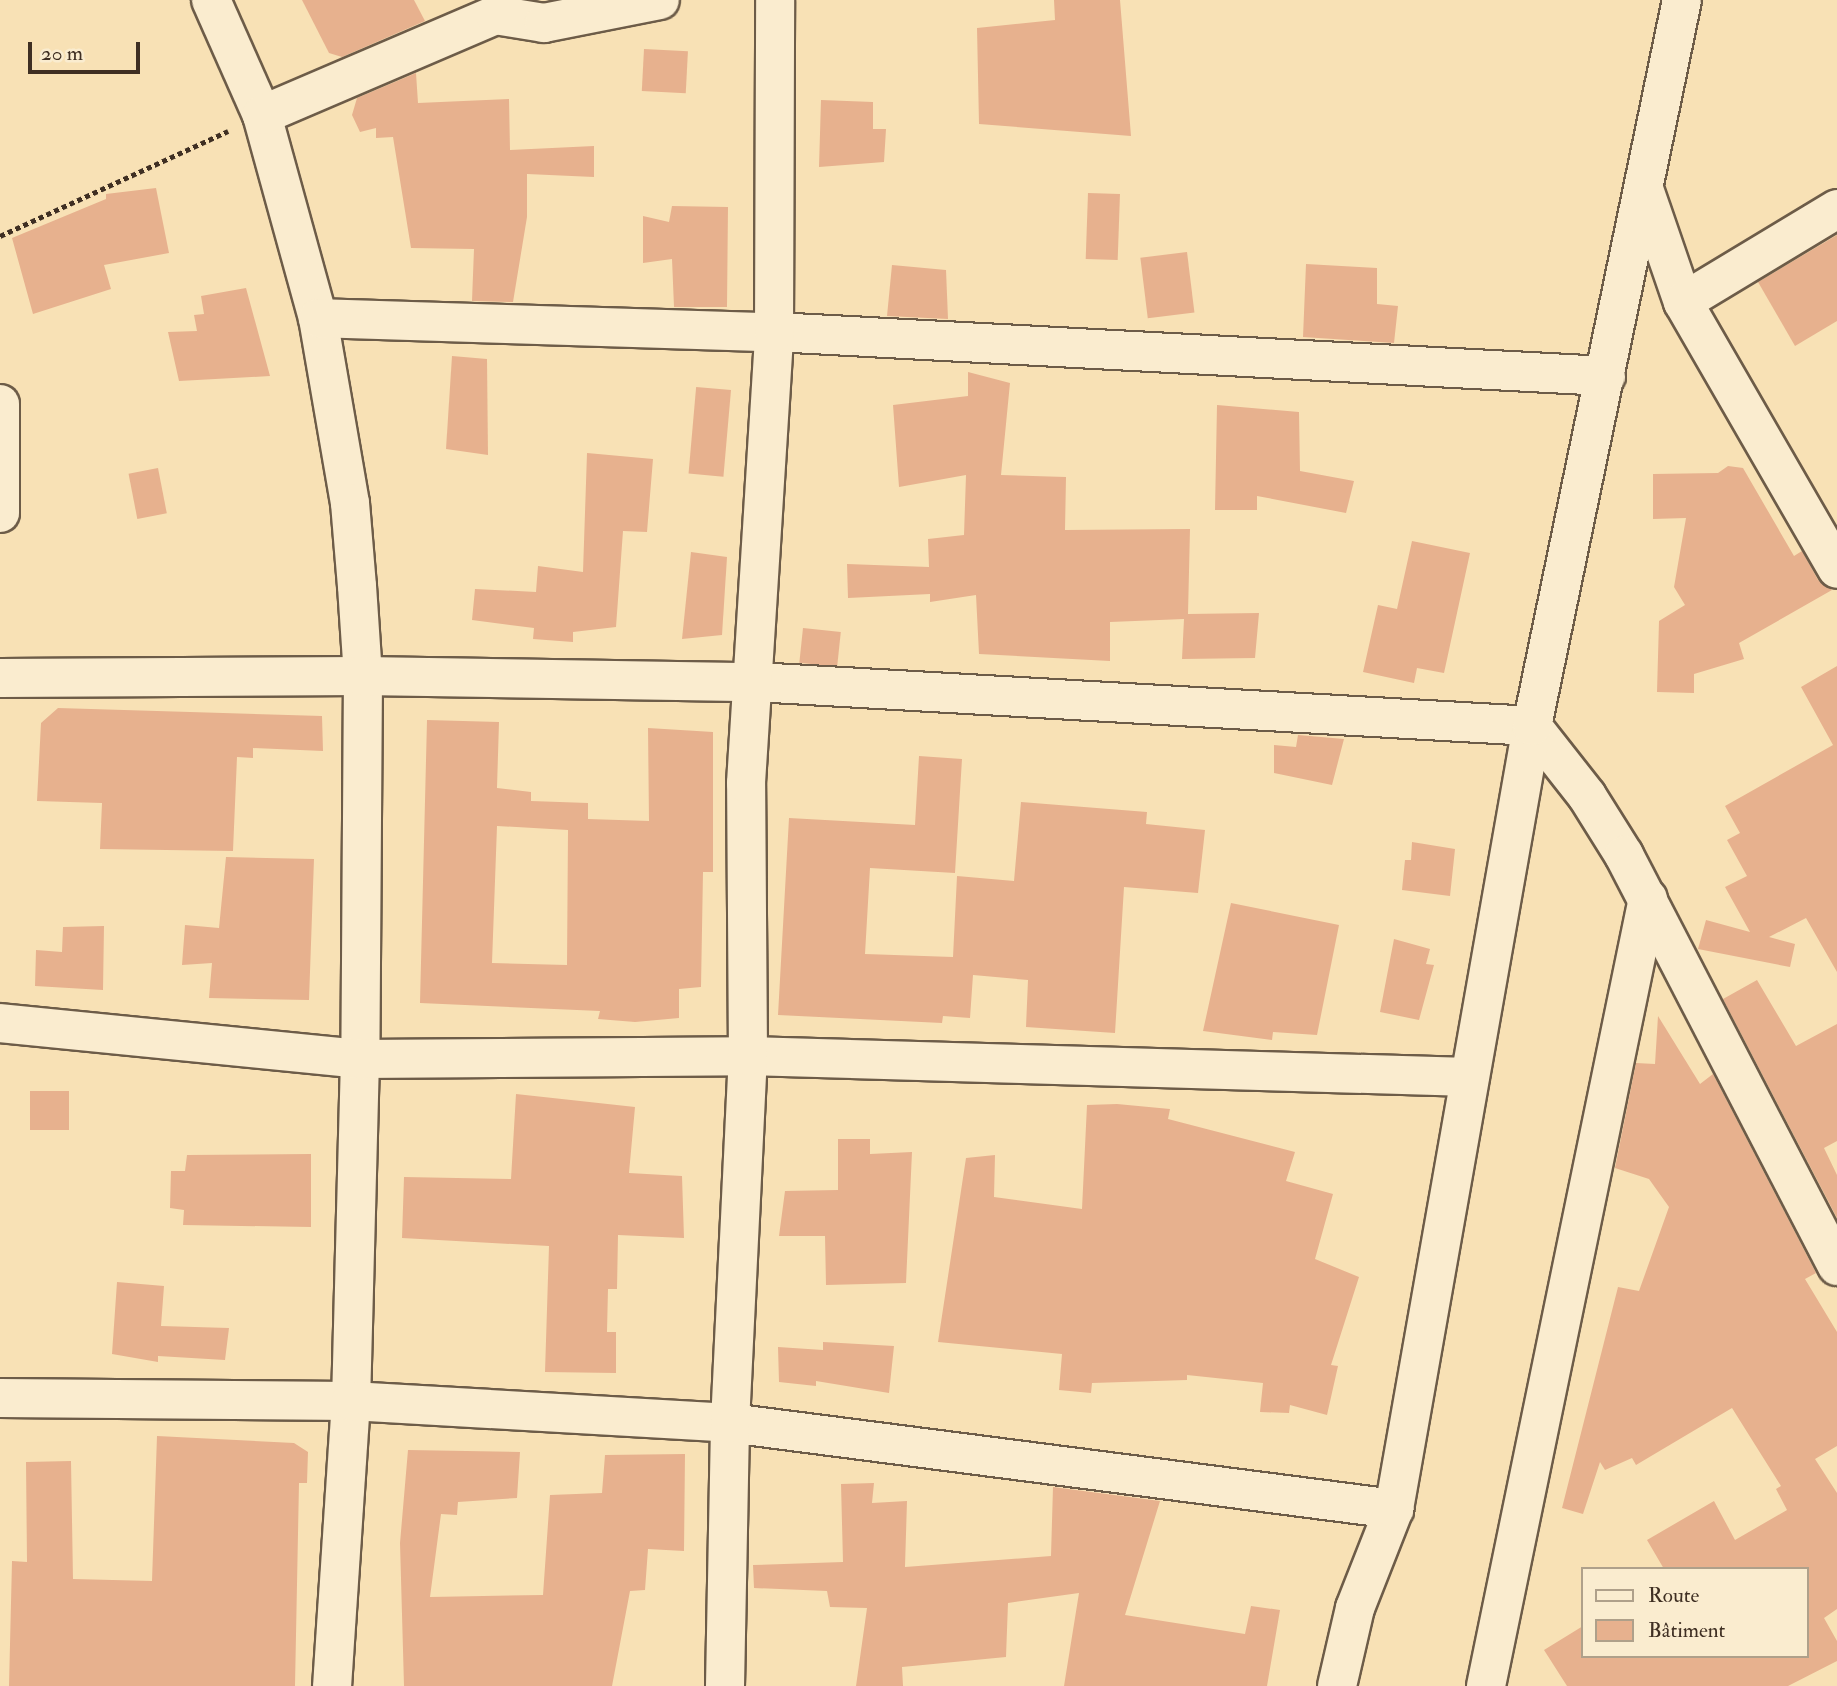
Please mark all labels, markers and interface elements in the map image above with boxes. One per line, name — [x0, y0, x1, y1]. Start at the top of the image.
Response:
scale bar — [32, 28, 144, 72]
text: 20 m — [41, 40, 83, 67]
legend — [1582, 1567, 1809, 1658]
text: Route — [1648, 1582, 1699, 1609]
text: Bâtiment — [1648, 1617, 1725, 1644]

